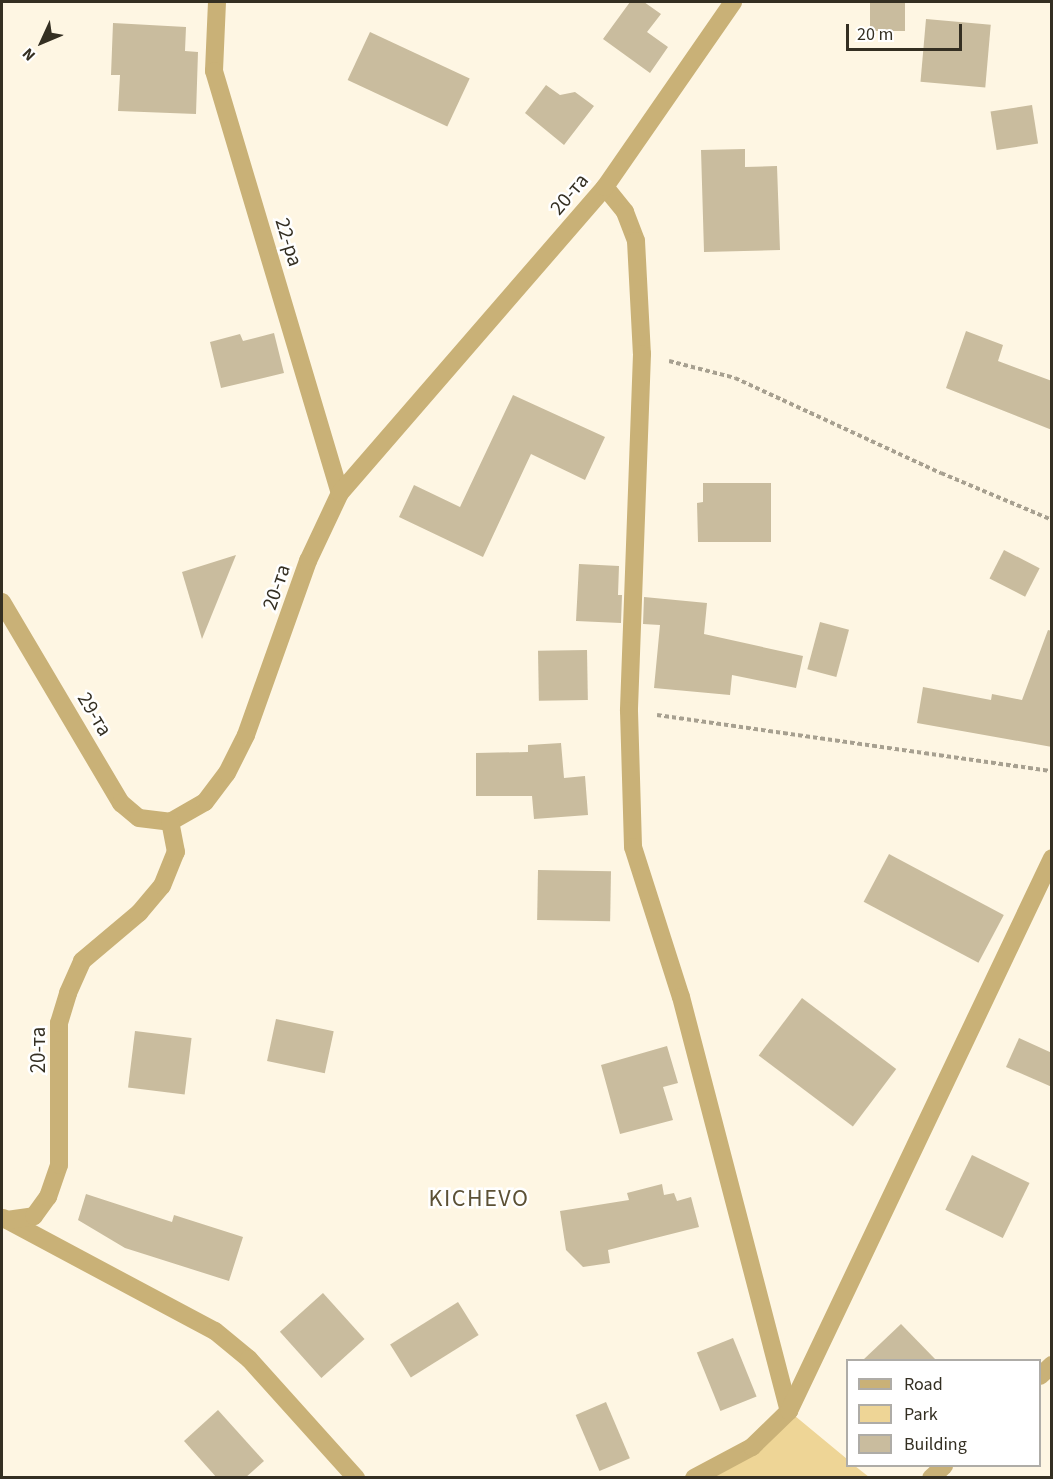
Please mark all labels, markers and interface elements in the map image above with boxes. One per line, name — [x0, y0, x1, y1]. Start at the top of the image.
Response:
north arrow — [12, 12, 72, 72]
scale bar — [849, 12, 964, 50]
text: 20 m — [857, 22, 893, 47]
text: N — [17, 43, 41, 66]
street label: 20-та — [544, 168, 594, 220]
street label: 22-ра — [270, 215, 308, 269]
street label: 20-та — [256, 561, 296, 613]
street label: 29-та — [72, 688, 118, 740]
street label: 20-та — [25, 1027, 51, 1073]
district label: KICHEVO — [429, 1185, 529, 1213]
legend — [846, 1359, 1041, 1467]
text: Road — [904, 1372, 943, 1397]
text: Park — [904, 1402, 938, 1427]
text: Building — [904, 1432, 967, 1457]

